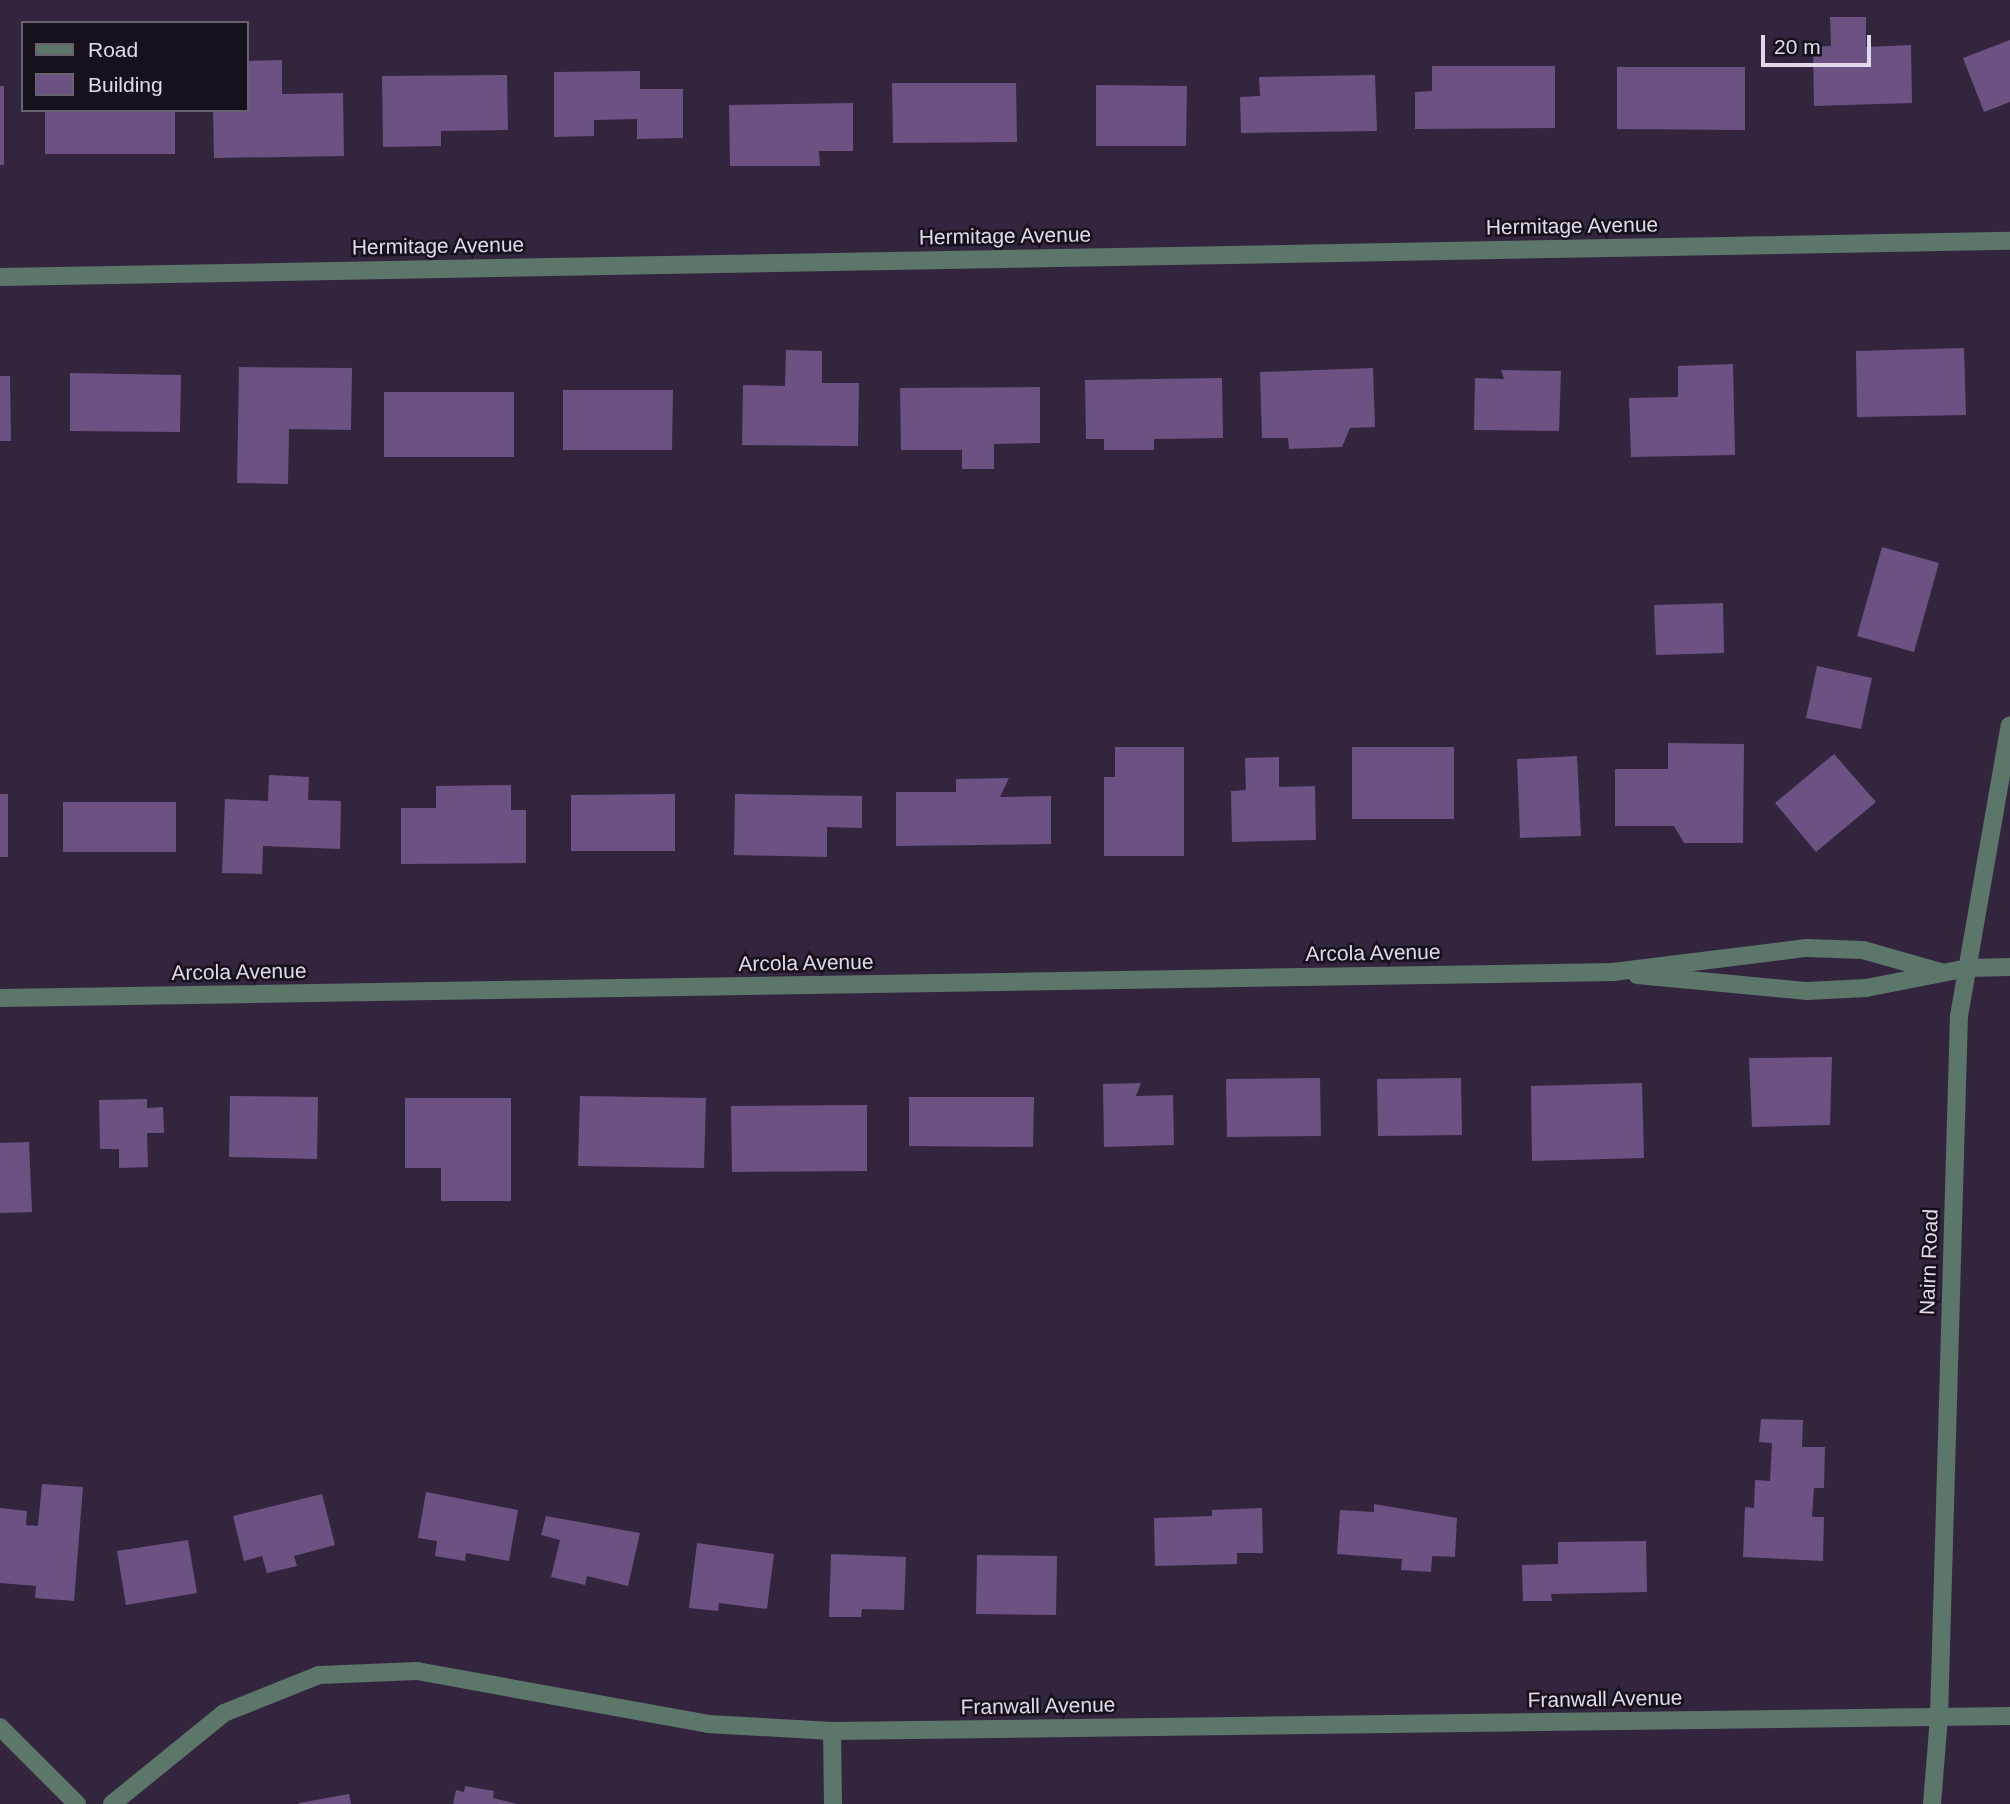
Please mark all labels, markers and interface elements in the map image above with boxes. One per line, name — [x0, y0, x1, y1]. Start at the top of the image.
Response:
legend — [21, 21, 248, 112]
scale bar — [1765, 21, 1875, 65]
text: 20 m — [1774, 35, 1821, 58]
text: Road — [88, 38, 138, 61]
text: Building — [88, 73, 163, 96]
street label: Hermitage Avenue — [1485, 212, 1659, 240]
street label: Hermitage Avenue — [918, 222, 1092, 250]
street label: Hermitage Avenue — [351, 232, 525, 260]
street label: Arcola Avenue — [1305, 939, 1441, 967]
street label: Arcola Avenue — [738, 949, 874, 977]
street label: Arcola Avenue — [171, 958, 307, 986]
street label: Nairn Road — [1915, 1208, 1943, 1316]
street label: Franwall Avenue — [1527, 1685, 1683, 1713]
street label: Franwall Avenue — [960, 1692, 1116, 1720]

